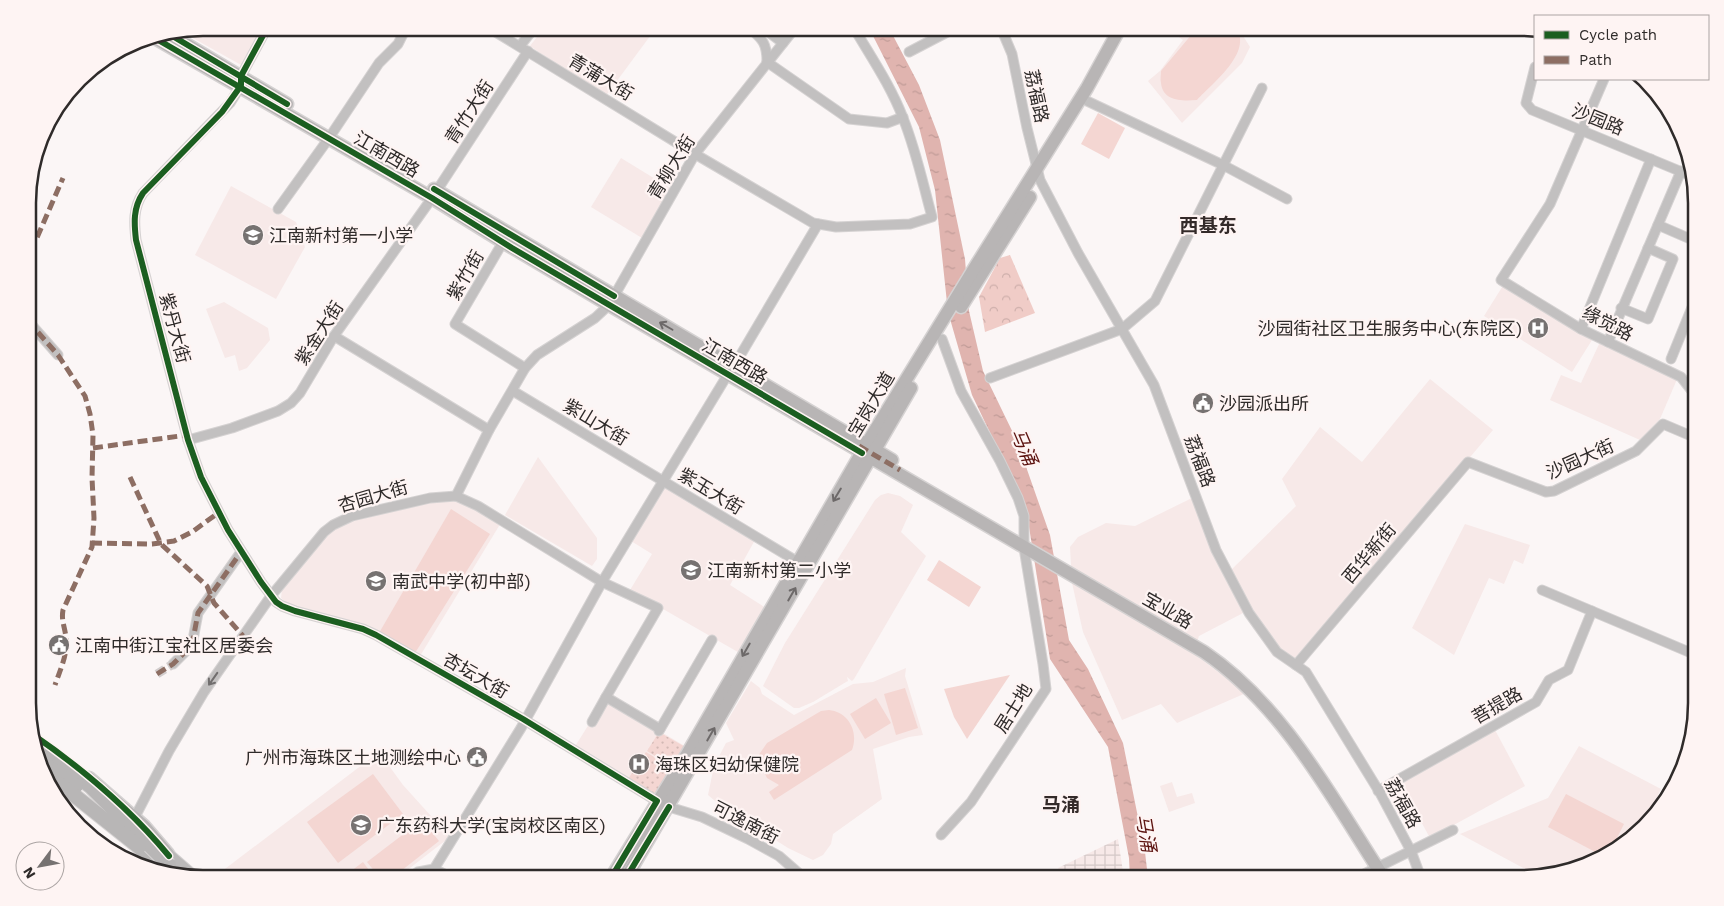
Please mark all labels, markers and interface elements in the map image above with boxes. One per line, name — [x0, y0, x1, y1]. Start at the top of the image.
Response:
legend — [1534, 15, 1709, 80]
text: Cycle path — [1579, 26, 1657, 44]
street label: 青蒲大街 — [565, 49, 637, 105]
text: Path — [1579, 51, 1612, 69]
street label: 荔福路 — [1021, 67, 1053, 125]
street label: 青竹大街 — [441, 76, 497, 148]
street label: 沙园路 — [1569, 99, 1627, 139]
street label: 江南西路 — [351, 127, 423, 181]
street label: 青柳大街 — [643, 131, 699, 203]
district label: 西基东 — [1179, 214, 1237, 237]
school or university icon: 江南新村第一小学 — [241, 223, 265, 247]
place label: 江南新村第一小学 — [269, 225, 413, 246]
street label: 紫竹街 — [442, 246, 488, 304]
street label: 紫丹大街 — [156, 291, 194, 365]
street label: 紫金大街 — [291, 297, 347, 369]
street label: 缘觉路 — [1579, 301, 1637, 345]
hospital icon: 沙园街社区卫生服务中心(东院区) — [1526, 316, 1550, 340]
place label: 沙园街社区卫生服务中心(东院区) — [1257, 318, 1522, 339]
one-way arrow — [660, 321, 674, 331]
street label: 江南西路 — [699, 334, 771, 388]
street label: 宝岗大道 — [843, 368, 899, 440]
public building icon: 沙园派出所 — [1191, 391, 1215, 415]
place label: 沙园派出所 — [1219, 393, 1309, 414]
street label: 紫山大街 — [560, 394, 632, 450]
water label: 马涌 — [1006, 425, 1043, 471]
street label: 荔福路 — [1181, 432, 1219, 490]
street label: 沙园大街 — [1543, 435, 1617, 483]
street label: 紫玉大街 — [675, 463, 747, 519]
street label: 杏园大街 — [336, 476, 410, 516]
one-way arrow — [832, 487, 842, 502]
street label: 西华新街 — [1338, 519, 1400, 587]
school or university icon: 江南新村第二小学 — [679, 558, 703, 582]
place label: 江南新村第二小学 — [707, 560, 851, 581]
school or university icon: 南武中学(初中部) — [364, 569, 388, 593]
place label: 南武中学(初中部) — [392, 571, 531, 592]
one-way arrow — [787, 587, 797, 601]
street label: 宝业路 — [1139, 587, 1197, 633]
public building icon: 江南中街江宝社区居委会 — [47, 633, 71, 657]
place label: 江南中街江宝社区居委会 — [75, 635, 273, 656]
one-way arrow — [741, 643, 751, 657]
street label: 杏坛大街 — [440, 648, 512, 702]
one-way arrow — [208, 672, 218, 686]
street label: 居士地 — [990, 680, 1036, 736]
street label: 菩提路 — [1468, 682, 1526, 728]
one-way arrow — [706, 728, 716, 742]
public building icon: 广州市海珠区土地测绘中心 — [465, 745, 489, 769]
place label: 广州市海珠区土地测绘中心 — [245, 747, 461, 768]
hospital icon: 海珠区妇幼保健院 — [627, 752, 651, 776]
place label: 海珠区妇幼保健院 — [655, 754, 799, 775]
street label: 荔福路 — [1381, 774, 1425, 832]
district label: 马涌 — [1042, 793, 1080, 816]
street label: 可逸南街 — [709, 796, 783, 848]
water label: 马涌 — [1131, 812, 1161, 856]
school or university icon: 广东药科大学(宝岗校区南区) — [349, 813, 373, 837]
place label: 广东药科大学(宝岗校区南区) — [377, 815, 606, 836]
north arrow — [15, 841, 65, 891]
text: N — [19, 864, 39, 882]

